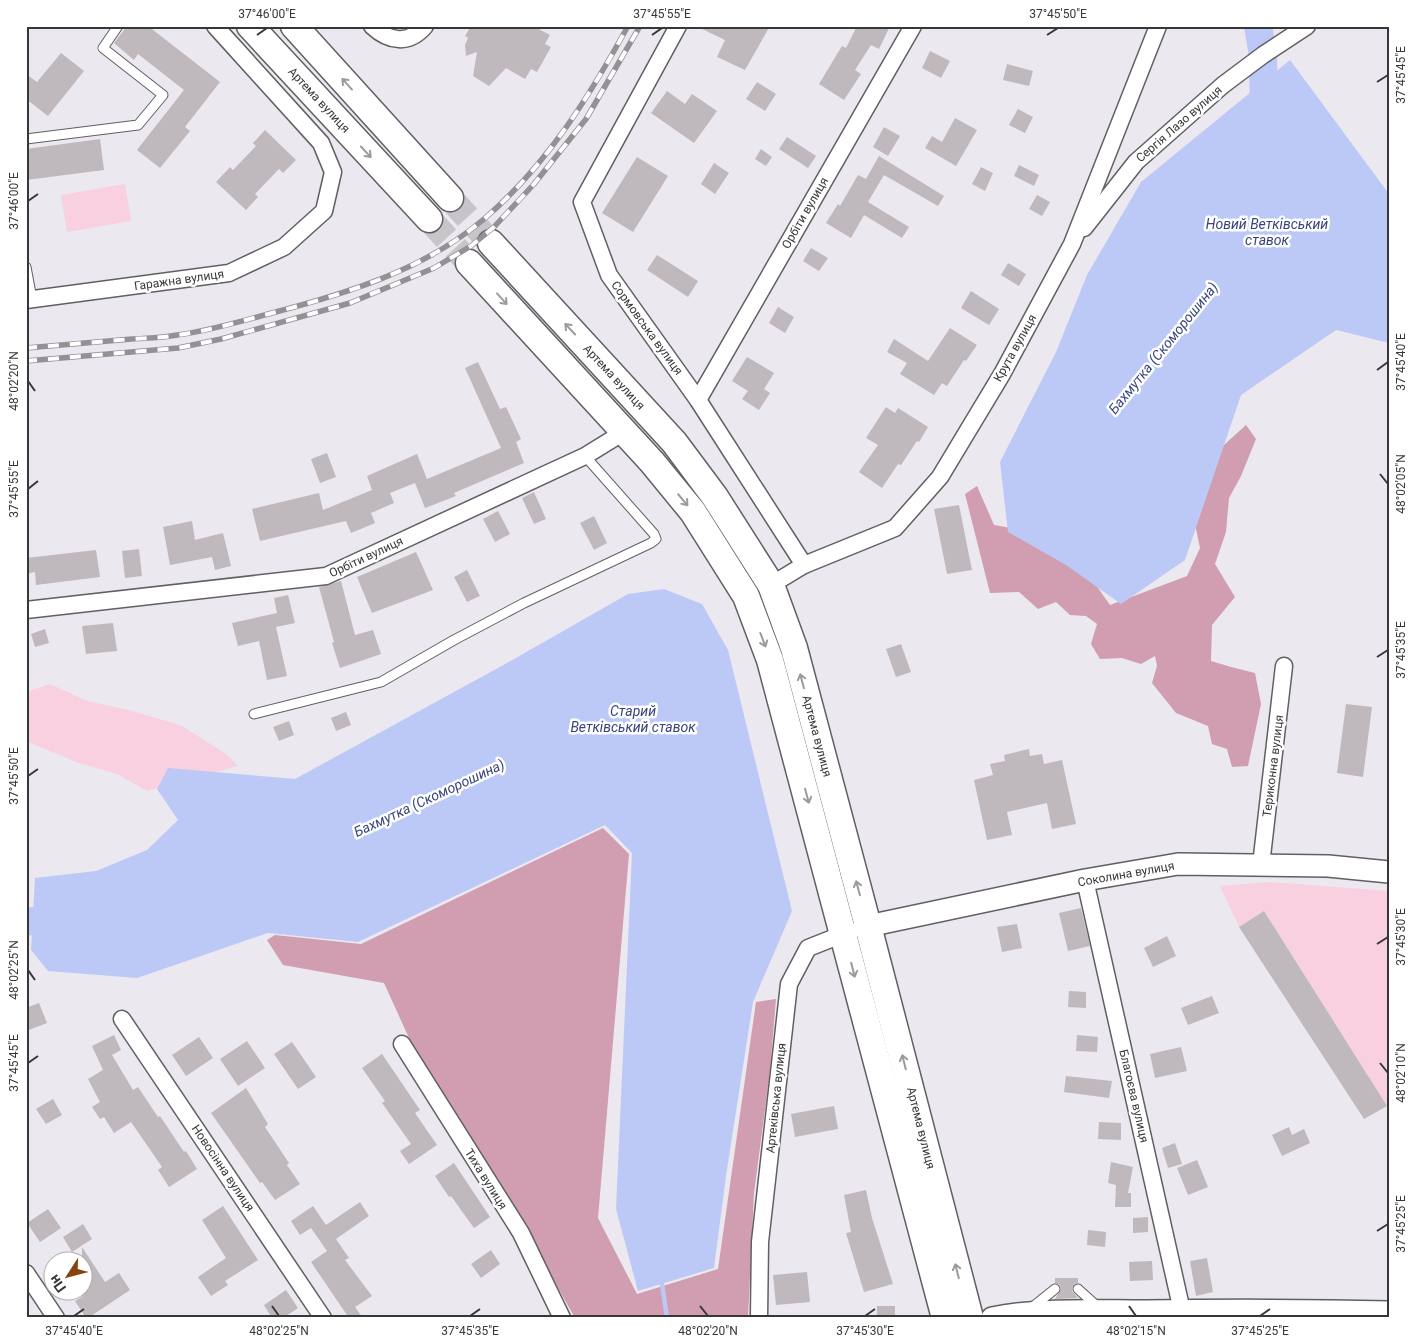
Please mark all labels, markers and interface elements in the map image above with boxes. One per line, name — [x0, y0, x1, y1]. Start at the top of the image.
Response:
text: 37°46'00"E — [238, 7, 296, 21]
text: 37°45'55"E — [633, 7, 691, 21]
text: 37°45'50"E — [1029, 7, 1087, 21]
text: 37°45'45"E — [1394, 46, 1408, 104]
street label: Артема вулиця — [285, 64, 353, 136]
one-way arrow — [341, 78, 352, 91]
street label: Сергія Лазо вулиця — [1133, 83, 1225, 165]
one-way arrow — [360, 145, 372, 158]
text: 37°46'00"E — [7, 172, 21, 230]
street label: Орбіти вулиця — [779, 175, 831, 251]
water label: Новий Ветківський ставок — [1206, 216, 1328, 248]
street label: Гаражна вулиця — [133, 267, 225, 293]
street label: Сормовська вулиця — [608, 278, 686, 378]
water label: Бахмутка (Скоморошина) — [1105, 279, 1222, 418]
one-way arrow — [496, 293, 508, 305]
street label: Крута вулиця — [991, 312, 1039, 384]
one-way arrow — [564, 322, 576, 335]
text: 37°45'40"E — [1394, 333, 1408, 391]
street label: Артема вулиця — [580, 341, 648, 413]
text: 48°02'20"N — [7, 351, 21, 411]
text: 48°02'05"N — [1394, 454, 1408, 514]
text: 37°45'55"E — [7, 460, 21, 518]
one-way arrow — [677, 493, 689, 506]
street label: Орбіти вулиця — [327, 534, 405, 580]
text: 37°45'35"E — [1394, 621, 1408, 679]
one-way arrow — [759, 632, 768, 647]
one-way arrow — [797, 673, 807, 689]
street label: Артема вулиця — [799, 694, 835, 778]
water label: Старий Ветківський ставок — [570, 703, 696, 735]
street label: Териконна вулиця — [1260, 714, 1286, 818]
text: 37°45'50"E — [7, 747, 21, 805]
water label: Бахмутка (Скоморошина) — [351, 756, 507, 841]
one-way arrow — [803, 788, 812, 804]
street label: Соколина вулиця — [1077, 859, 1175, 889]
one-way arrow — [853, 881, 862, 897]
text: 37°45'30"E — [1394, 908, 1408, 966]
text: 48°02'25"N — [7, 940, 21, 1000]
one-way arrow — [849, 962, 859, 978]
text: 37°45'45"E — [7, 1034, 21, 1092]
street label: Артеківська вулиця — [763, 1042, 789, 1154]
text: 48°02'10"N — [1394, 1043, 1408, 1103]
street label: Благоєва вулиця — [1116, 1048, 1152, 1144]
one-way arrow — [898, 1055, 908, 1071]
street label: Артема вулиця — [904, 1086, 938, 1170]
street label: Новосінна вулиця — [189, 1122, 257, 1214]
street label: Тиха вулиця — [462, 1146, 510, 1212]
text: 37°45'25"E — [1394, 1195, 1408, 1253]
north arrow — [42, 1252, 92, 1302]
one-way arrow — [952, 1263, 962, 1279]
text: Пн — [46, 1272, 69, 1296]
text: 37°45'40"E — [45, 1324, 103, 1338]
text: 48°02'25"N — [249, 1324, 309, 1338]
text: 37°45'35"E — [441, 1324, 499, 1338]
text: 48°02'20"N — [678, 1324, 738, 1338]
text: 37°45'30"E — [836, 1324, 894, 1338]
text: 48°02'15"N — [1106, 1324, 1166, 1338]
text: 37°45'25"E — [1231, 1324, 1289, 1338]

